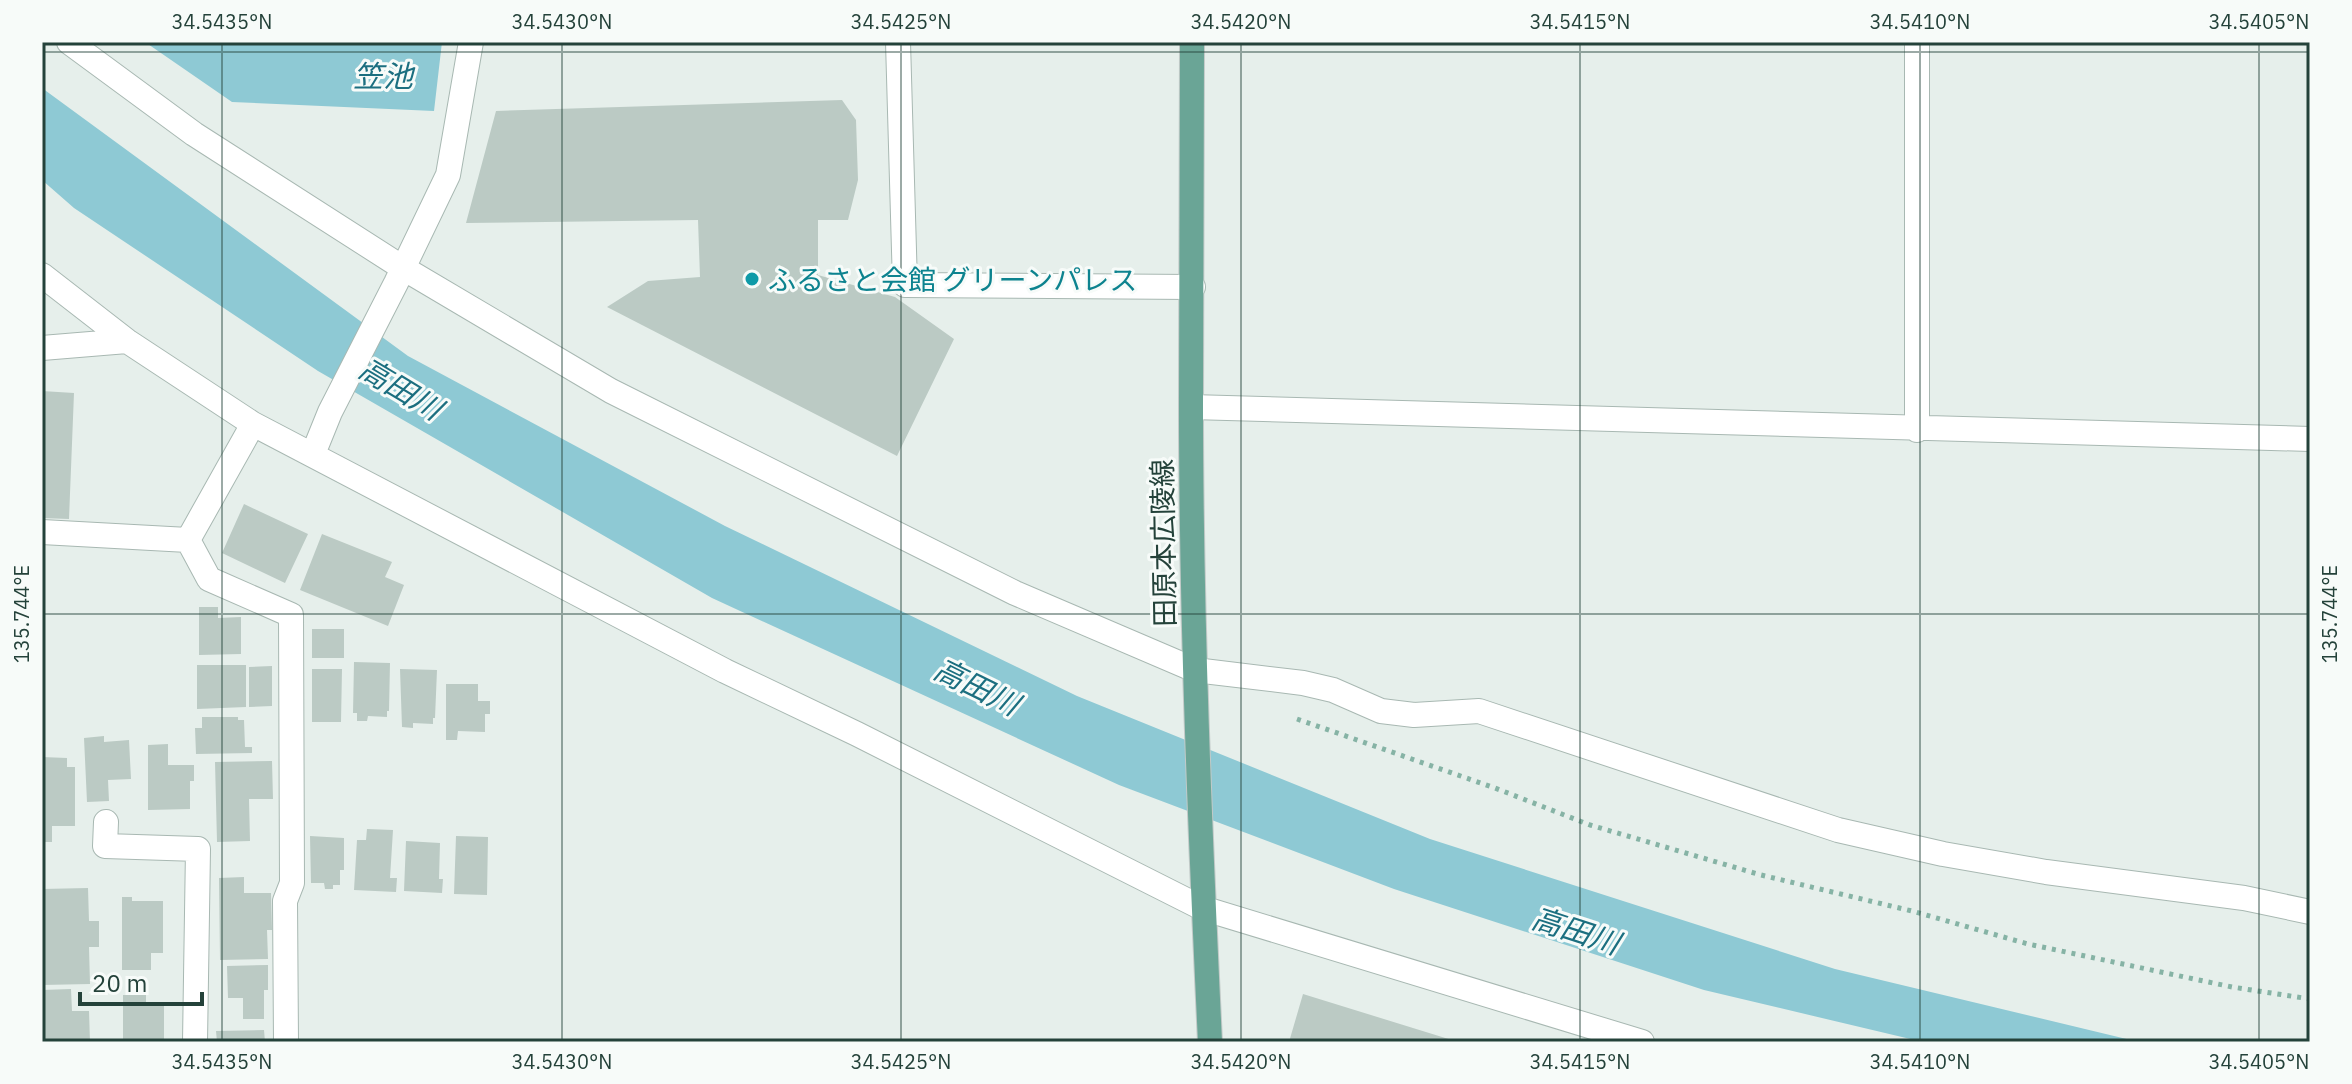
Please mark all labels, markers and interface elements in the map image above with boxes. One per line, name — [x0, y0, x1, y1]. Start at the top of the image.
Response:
text: 34.5435°N — [172, 8, 272, 35]
text: 34.5430°N — [512, 8, 612, 35]
text: 34.5425°N — [851, 8, 951, 35]
text: 34.5420°N — [1191, 8, 1291, 35]
text: 34.5415°N — [1530, 8, 1630, 35]
text: 34.5410°N — [1870, 8, 1970, 35]
text: 34.5405°N — [2209, 8, 2309, 35]
water label: 笠池 — [353, 56, 416, 95]
place label: ふるさと会館 グリーンパレス — [768, 261, 1137, 298]
marker: ふるさと会館 グリーンパレス — [743, 270, 761, 288]
water label: 高田川 — [352, 348, 452, 429]
street label: 田原本広陵線 — [1143, 459, 1183, 627]
text: 135.744°E — [8, 565, 35, 663]
text: 135.744°E — [2316, 565, 2343, 663]
water label: 高田川 — [928, 649, 1029, 725]
water label: 高田川 — [1527, 898, 1628, 963]
scale bar — [80, 956, 202, 1006]
text: 20 m — [92, 967, 147, 999]
text: 34.5435°N — [172, 1048, 272, 1075]
text: 34.5430°N — [512, 1048, 612, 1075]
text: 34.5425°N — [851, 1048, 951, 1075]
text: 34.5420°N — [1191, 1048, 1291, 1075]
text: 34.5415°N — [1530, 1048, 1630, 1075]
text: 34.5410°N — [1870, 1048, 1970, 1075]
text: 34.5405°N — [2209, 1048, 2309, 1075]

